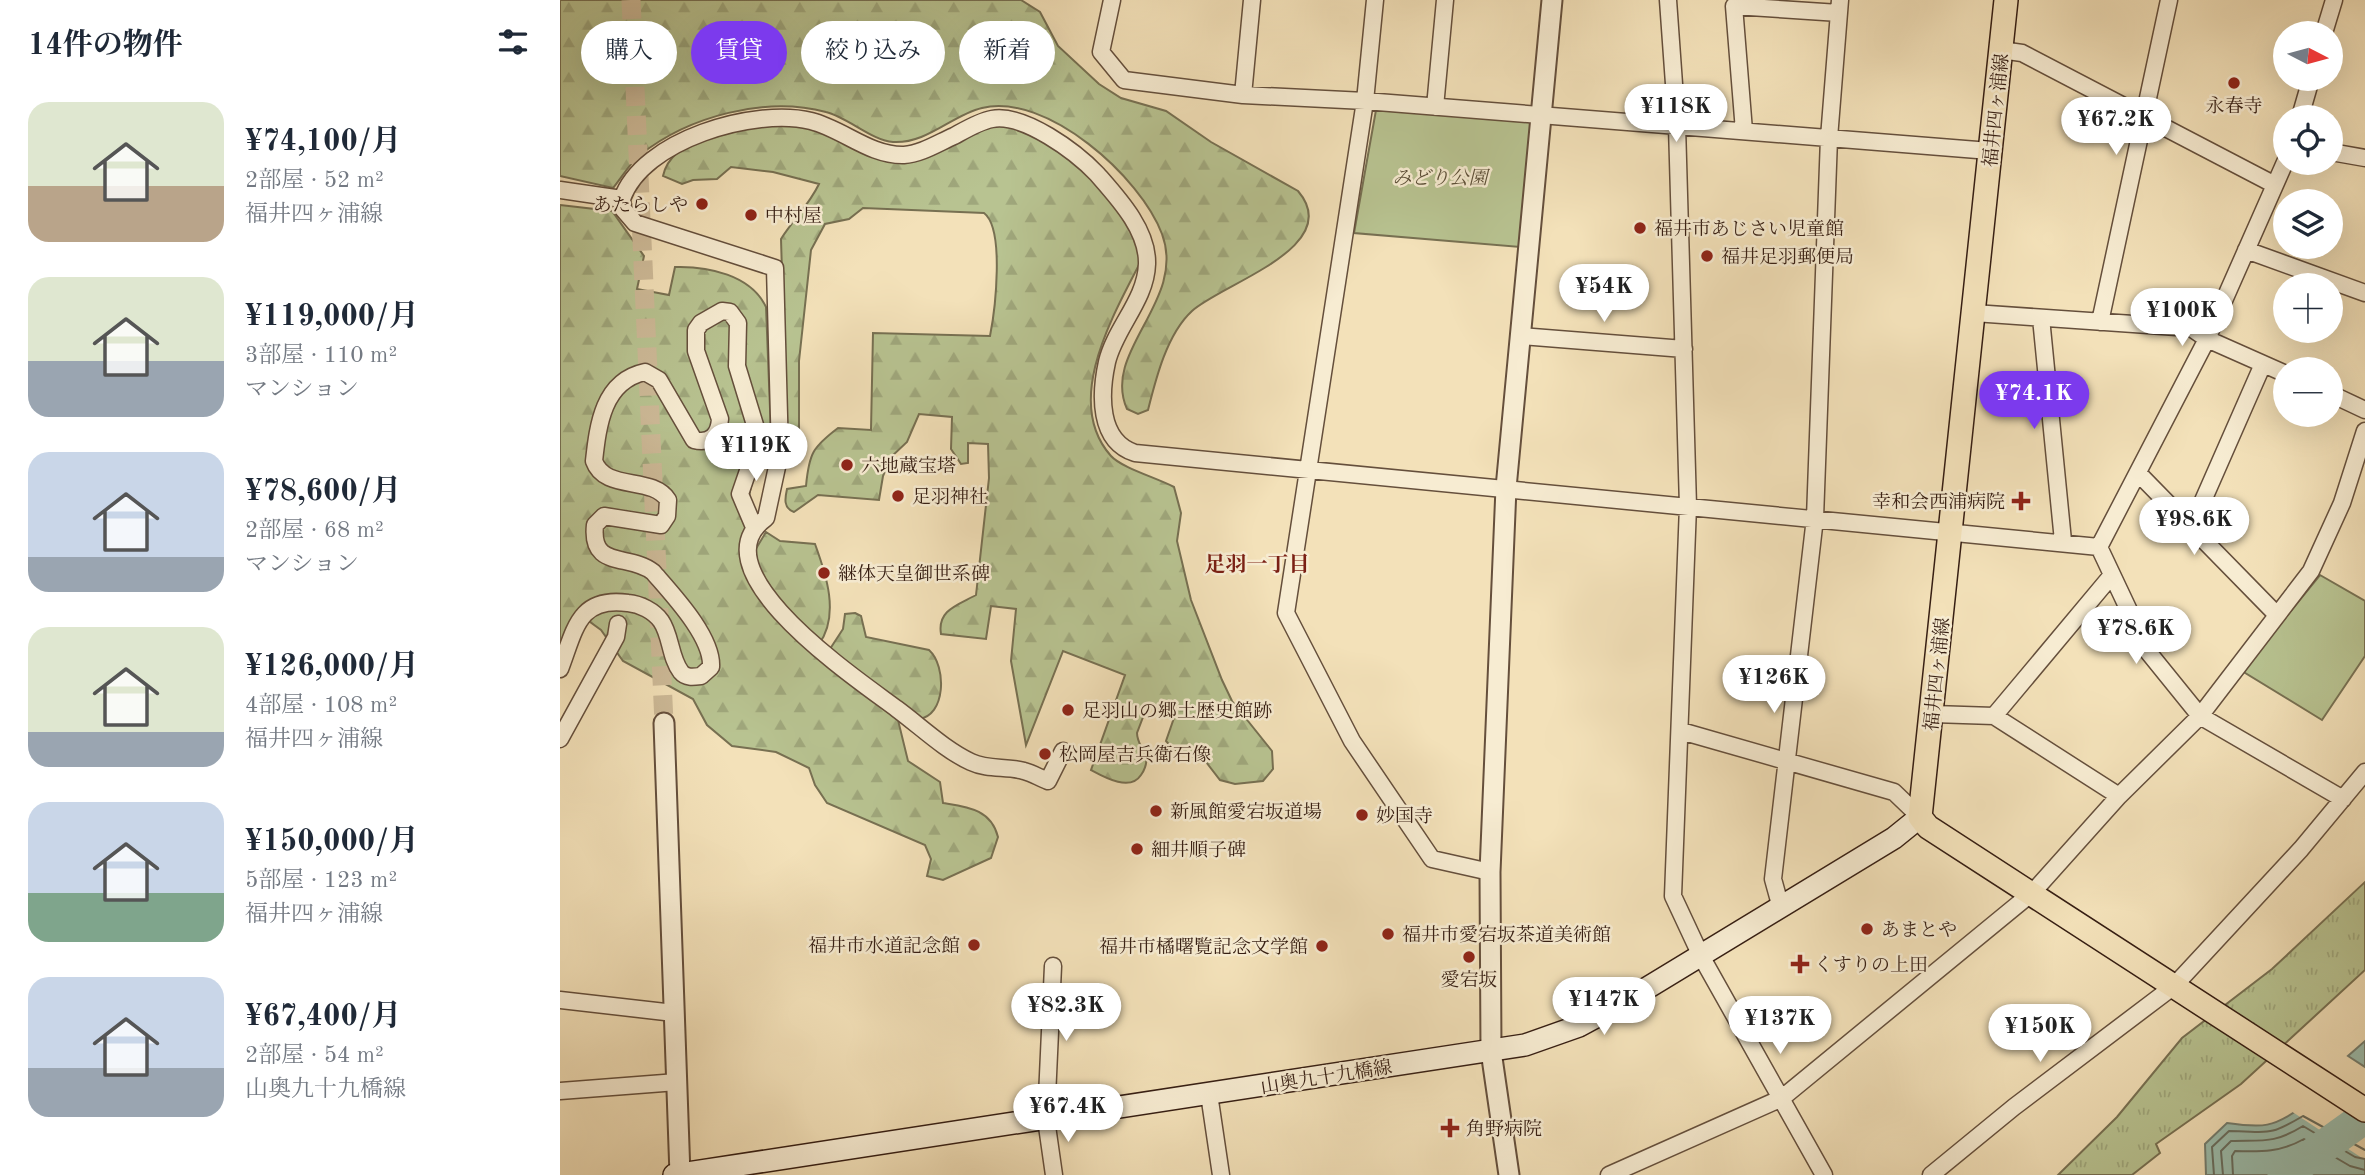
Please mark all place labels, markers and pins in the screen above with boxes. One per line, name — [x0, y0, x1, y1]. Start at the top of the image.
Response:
marker: 永春寺 — [2226, 75, 2242, 91]
pin: ¥118K — [1627, 85, 1725, 144]
place label: 永春寺 — [2205, 95, 2263, 117]
pin: ¥67.2K — [2059, 97, 2173, 157]
place label: あたらしや — [593, 195, 688, 216]
marker: あたらしや — [694, 196, 710, 212]
place label: 中村屋 — [765, 206, 822, 227]
marker: 中村屋 — [743, 207, 759, 223]
place label: 福井市あじさい児童館 — [1654, 219, 1844, 240]
marker: 福井市あじさい児童館 — [1632, 220, 1648, 236]
place label: 福井足羽郵便局 — [1721, 246, 1854, 268]
marker: 福井足羽郵便局 — [1699, 248, 1715, 264]
pin: ¥54K — [1563, 264, 1645, 324]
pin: ¥100K — [2133, 288, 2231, 348]
pin: ¥74.1K — [1977, 372, 2091, 431]
pin: ¥119K — [707, 424, 805, 483]
place label: 六地蔵宝塔 — [861, 456, 956, 477]
marker: 六地蔵宝塔 — [839, 457, 855, 473]
place label: 足羽神社 — [912, 487, 988, 508]
marker: 足羽神社 — [890, 488, 906, 504]
place label: 幸和会西浦病院 — [1872, 491, 2005, 513]
marker: 幸和会西浦病院 — [2011, 491, 2031, 511]
pin: ¥98.6K — [2137, 498, 2251, 557]
place label: 継体天皇御世系碑 — [838, 563, 990, 585]
marker: 継体天皇御世系碑 — [816, 565, 832, 581]
pin: ¥78.6K — [2079, 606, 2193, 666]
pin: ¥126K — [1725, 656, 1823, 715]
place label: 足羽山の郷土歴史館跡 — [1082, 700, 1272, 722]
marker: 足羽山の郷土歴史館跡 — [1060, 702, 1076, 718]
place label: 松岡屋吉兵衛石像 — [1059, 744, 1211, 766]
marker: 松岡屋吉兵衛石像 — [1037, 746, 1053, 762]
place label: 新風館愛宕坂道場 — [1170, 802, 1322, 823]
marker: 新風館愛宕坂道場 — [1148, 803, 1164, 819]
place label: 妙国寺 — [1376, 806, 1433, 827]
marker: 妙国寺 — [1354, 807, 1370, 823]
place label: 細井順子碑 — [1151, 839, 1246, 861]
marker: 細井順子碑 — [1129, 841, 1145, 857]
place label: あまとや — [1881, 920, 1957, 941]
marker: あまとや — [1859, 921, 1875, 937]
place label: 福井市愛宕坂茶道美術館 — [1402, 925, 1611, 946]
marker: 福井市愛宕坂茶道美術館 — [1380, 926, 1396, 942]
place label: 福井市水道記念館 — [808, 936, 960, 957]
marker: 福井市水道記念館 — [966, 937, 982, 953]
place label: 福井市橘曙覧記念文学館 — [1099, 937, 1308, 958]
marker: 福井市橘曙覧記念文学館 — [1314, 938, 1330, 954]
marker: 愛宕坂 — [1461, 949, 1477, 965]
place label: くすりの上田 — [1814, 955, 1928, 976]
marker: くすりの上田 — [1792, 956, 1808, 972]
place label: 愛宕坂 — [1440, 970, 1498, 991]
pin: ¥147K — [1555, 978, 1653, 1037]
pin: ¥82.3K — [1009, 984, 1123, 1043]
pin: ¥137K — [1731, 996, 1829, 1056]
pin: ¥150K — [1991, 1004, 2089, 1064]
pin: ¥67.4K — [1011, 1084, 1125, 1144]
marker: 角野病院 — [1440, 1118, 1460, 1138]
place label: 角野病院 — [1466, 1119, 1542, 1140]

